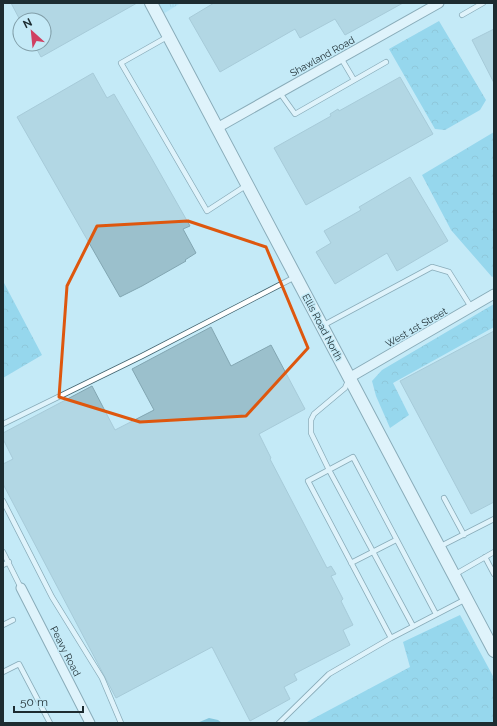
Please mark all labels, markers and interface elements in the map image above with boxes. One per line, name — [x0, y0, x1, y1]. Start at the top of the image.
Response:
north arrow — [12, 12, 52, 52]
text: N — [21, 16, 34, 31]
street label: Shawland Road — [288, 34, 356, 79]
street label: Ellis Road North — [300, 292, 345, 363]
street label: West 1st Street — [384, 305, 449, 349]
street label: Peavy Road — [48, 625, 83, 678]
scale bar — [14, 688, 83, 714]
text: 50 m — [20, 695, 48, 709]

